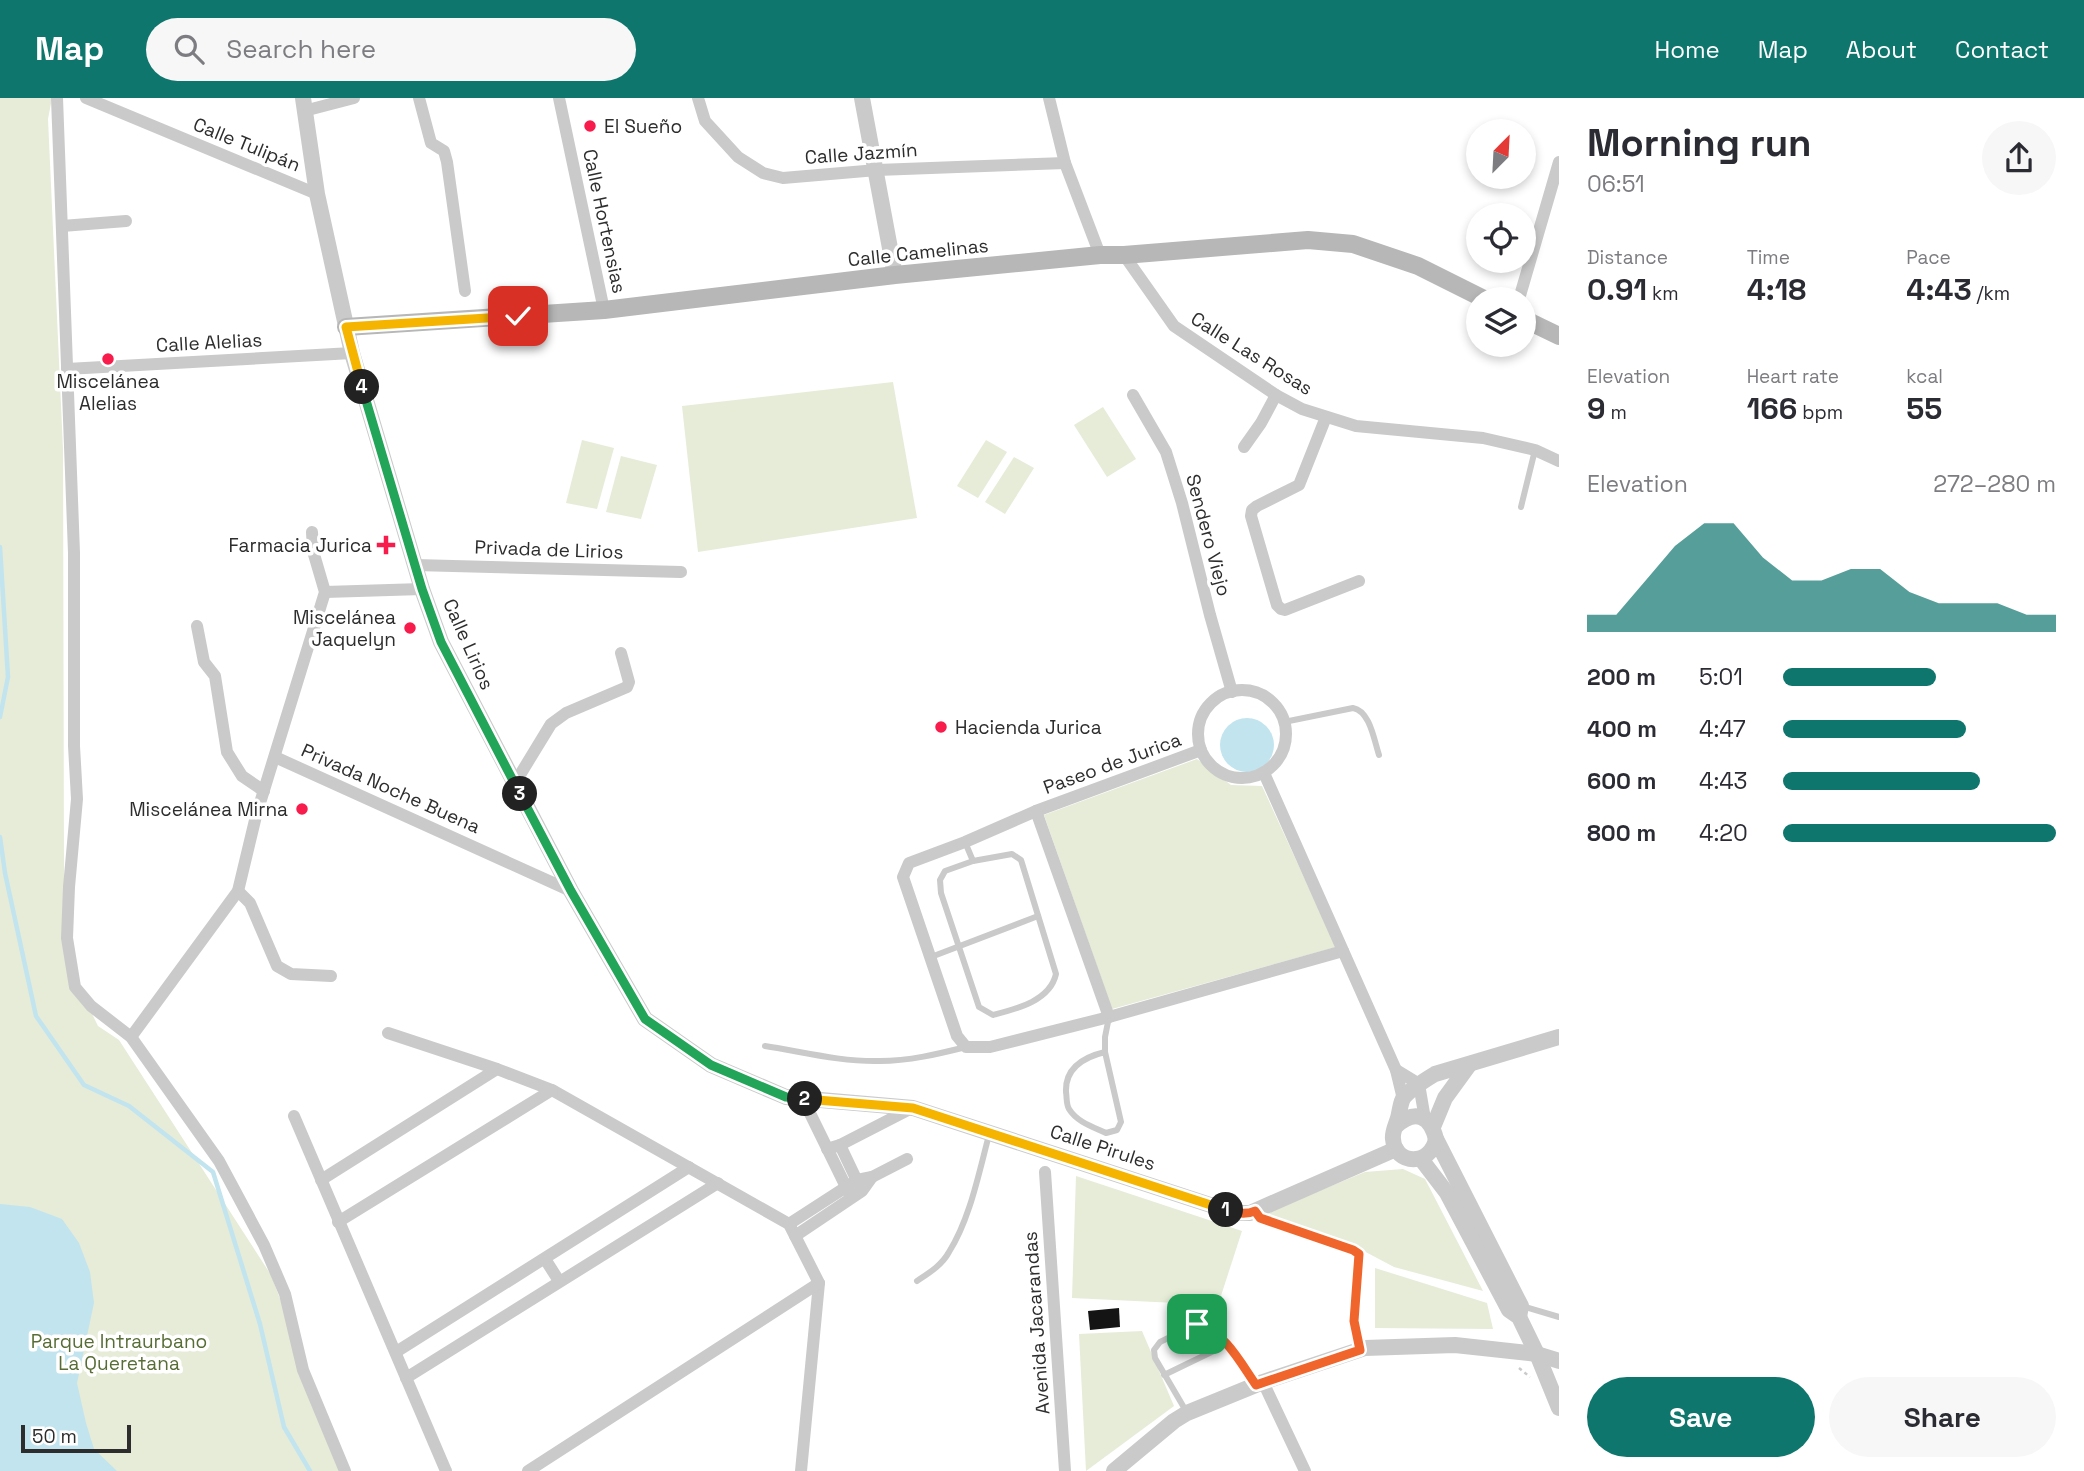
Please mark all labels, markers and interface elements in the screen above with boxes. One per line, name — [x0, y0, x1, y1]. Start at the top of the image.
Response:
search box — [146, 18, 636, 81]
text: Map — [35, 28, 104, 70]
icon: search — [170, 30, 208, 68]
text: Search here — [226, 32, 376, 66]
text: Home — [1654, 34, 1720, 65]
text: Map — [1758, 34, 1808, 65]
text: About — [1846, 34, 1917, 65]
text: Contact — [1955, 34, 2049, 65]
street label: Calle Tulipán — [189, 112, 304, 177]
place label: El Sueño — [604, 114, 682, 139]
marker: El Sueño — [582, 118, 598, 134]
north arrow — [1466, 119, 1536, 189]
map controls — [1466, 119, 1536, 357]
text: Morning run — [1587, 119, 1812, 167]
button: share — [1982, 121, 2056, 195]
street label: Calle Jazmín — [804, 137, 918, 170]
street label: Calle Hortensias — [577, 147, 632, 295]
text: 06:51 — [1587, 169, 1645, 199]
button: locate — [1466, 203, 1536, 273]
street label: Calle Camelinas — [847, 233, 990, 272]
text: Distance — [1587, 245, 1668, 270]
text: Time — [1747, 245, 1790, 270]
text: Pace — [1906, 245, 1951, 270]
text: 0.91 — [1587, 270, 1647, 309]
text: 4:18 — [1747, 270, 1806, 309]
text: 4:43 — [1906, 270, 1972, 309]
text: km — [1647, 281, 1679, 306]
text: /km — [1972, 281, 2010, 306]
pin — [488, 286, 548, 346]
button: layers — [1466, 287, 1536, 357]
icon: check — [499, 297, 537, 335]
street label: Calle Las Rosas — [1186, 306, 1317, 401]
street label: Calle Alelias — [155, 327, 263, 358]
marker: Miscelánea Alelias — [100, 351, 116, 367]
text: Elevation — [1587, 364, 1670, 389]
text: Heart rate — [1747, 364, 1839, 389]
text: kcal — [1906, 364, 1943, 389]
place label: Miscelánea Alelias — [56, 369, 160, 416]
pin: 4 — [344, 370, 380, 404]
text: 4 — [355, 374, 368, 399]
text: 9 — [1587, 389, 1606, 428]
text: 166 — [1747, 389, 1797, 428]
text: 55 — [1906, 389, 1942, 428]
text: m — [1606, 400, 1627, 425]
text: bpm — [1797, 400, 1843, 425]
text: Elevation — [1587, 469, 1688, 499]
text: 272–280 m — [1933, 469, 2056, 499]
street label: Sendero Viejo — [1180, 471, 1237, 599]
place label: Farmacia Jurica — [228, 533, 372, 558]
street label: Privada de Lirios — [474, 534, 624, 565]
marker: Farmacia Jurica — [378, 537, 394, 553]
street label: Calle Lirios — [437, 595, 500, 694]
place label: Miscelánea Jaquelyn — [293, 605, 396, 652]
marker: Miscelánea Jaquelyn — [402, 620, 418, 636]
text: 200 m — [1587, 662, 1656, 692]
text: 5:01 — [1699, 662, 1743, 692]
text: 400 m — [1587, 714, 1657, 744]
text: 4:47 — [1699, 714, 1746, 744]
place label: Hacienda Jurica — [955, 715, 1102, 740]
marker: Hacienda Jurica — [933, 719, 949, 735]
street label: Paseo de Jurica — [1040, 727, 1185, 800]
street label: Privada Noche Buena — [297, 738, 484, 839]
text: 600 m — [1587, 766, 1657, 796]
text: 4:43 — [1699, 766, 1747, 796]
pin: 3 — [503, 776, 538, 812]
text: 3 — [514, 781, 525, 806]
place label: Miscelánea Mirna — [129, 797, 288, 822]
marker: Miscelánea Mirna — [294, 801, 310, 817]
text: 800 m — [1587, 818, 1656, 848]
text: 4:20 — [1699, 818, 1748, 848]
pin: 2 — [788, 1082, 822, 1116]
text: 2 — [799, 1086, 810, 1111]
street label: Calle Pirules — [1047, 1119, 1159, 1176]
pin: 1 — [1208, 1192, 1244, 1228]
text: 1 — [1221, 1197, 1230, 1222]
street label: Avenida Jacarandas — [1018, 1231, 1055, 1415]
pin — [1167, 1294, 1227, 1354]
icon: arrive — [1178, 1305, 1216, 1343]
park label: Parque Intraurbano La Queretana — [31, 1329, 207, 1376]
button: Save — [1587, 1377, 1815, 1457]
button: Share — [1829, 1377, 2056, 1457]
scale bar — [21, 1422, 131, 1454]
text: 50 m — [32, 1424, 77, 1449]

